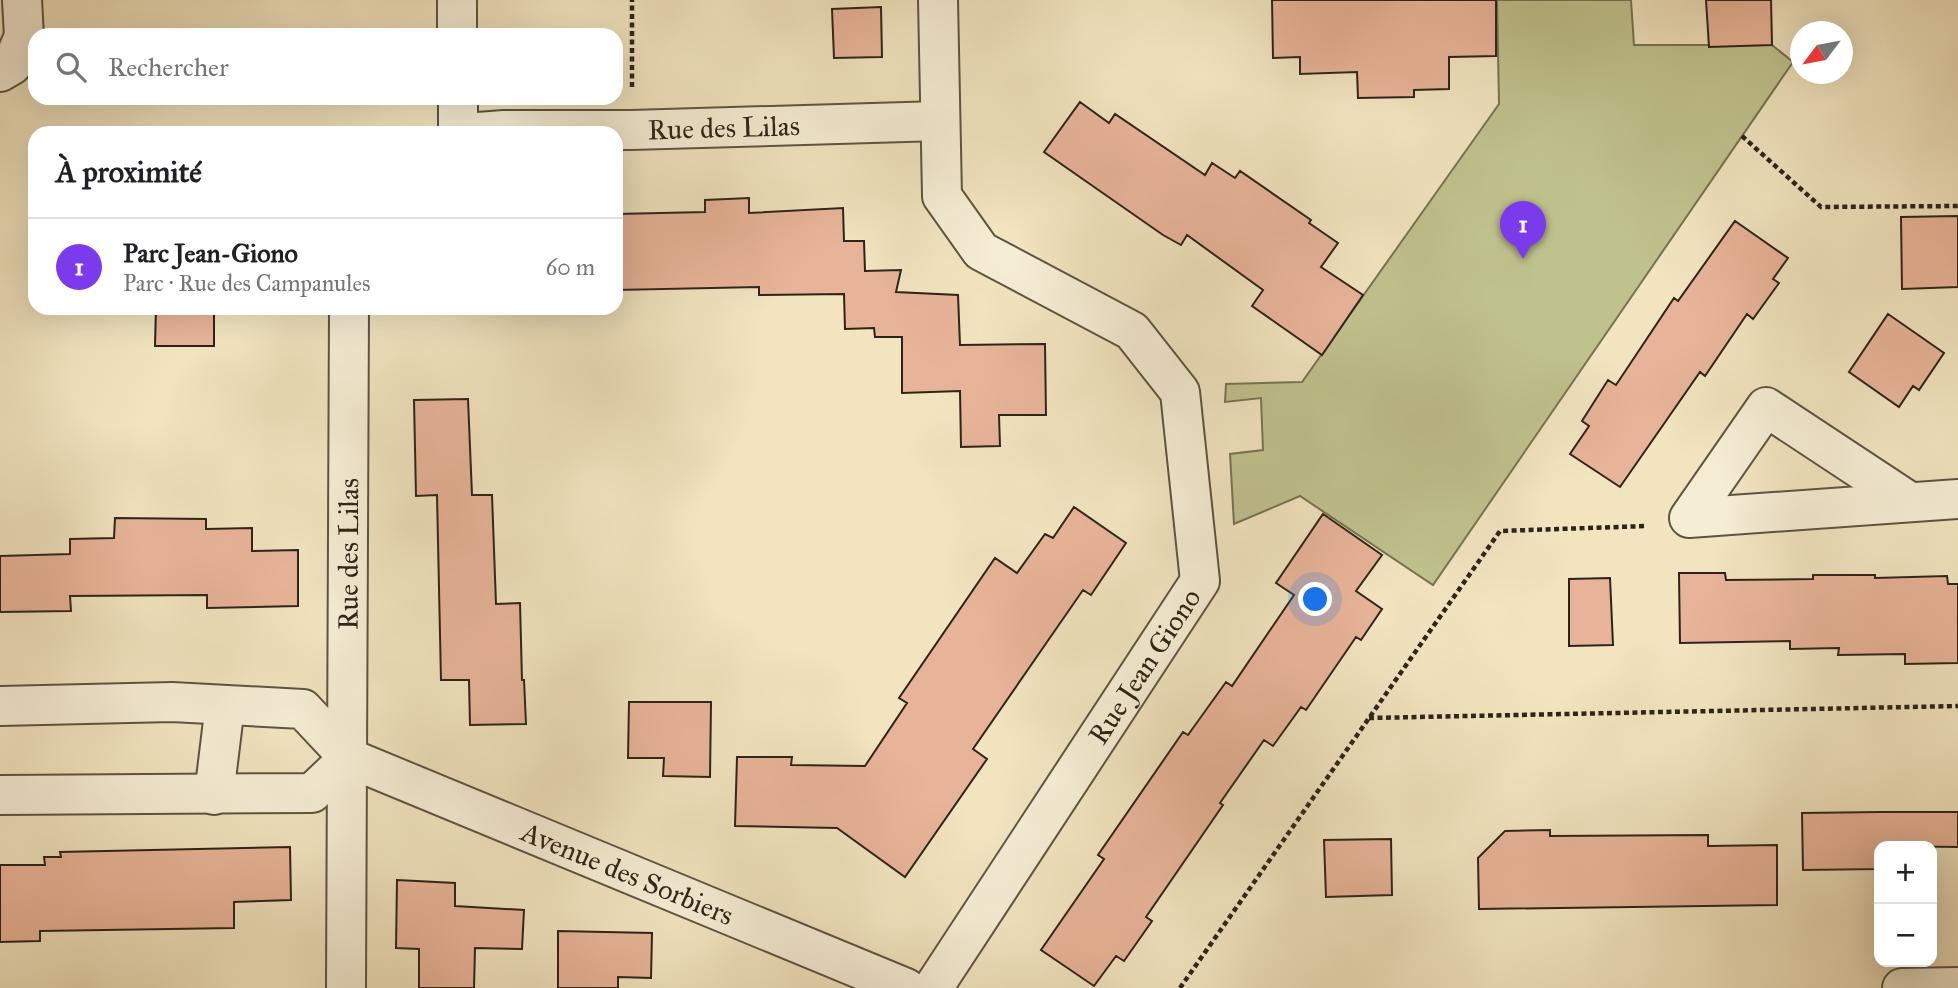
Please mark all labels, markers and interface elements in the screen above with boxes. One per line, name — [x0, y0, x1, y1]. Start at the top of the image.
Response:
north arrow — [1790, 21, 1853, 84]
search box — [28, 28, 623, 105]
icon: search — [52, 48, 90, 86]
text: Rechercher — [108, 51, 229, 83]
street label: Rue des Lilas — [647, 108, 800, 148]
text: À proximité — [56, 154, 202, 190]
pin: 1 — [1500, 201, 1546, 259]
text: Parc Jean-Giono — [123, 237, 298, 269]
text: 1 — [74, 253, 84, 281]
text: 60 m — [546, 253, 595, 281]
text: Parc · Rue des Campanules — [123, 269, 370, 297]
street label: Rue des Lilas — [331, 478, 366, 630]
street label: Rue Jean Giono — [1081, 582, 1208, 751]
your location — [1298, 582, 1332, 616]
street label: Avenue des Sorbiers — [515, 814, 739, 933]
map controls — [1874, 841, 1937, 967]
button: + — [1874, 841, 1937, 904]
button: − — [1874, 904, 1937, 967]

